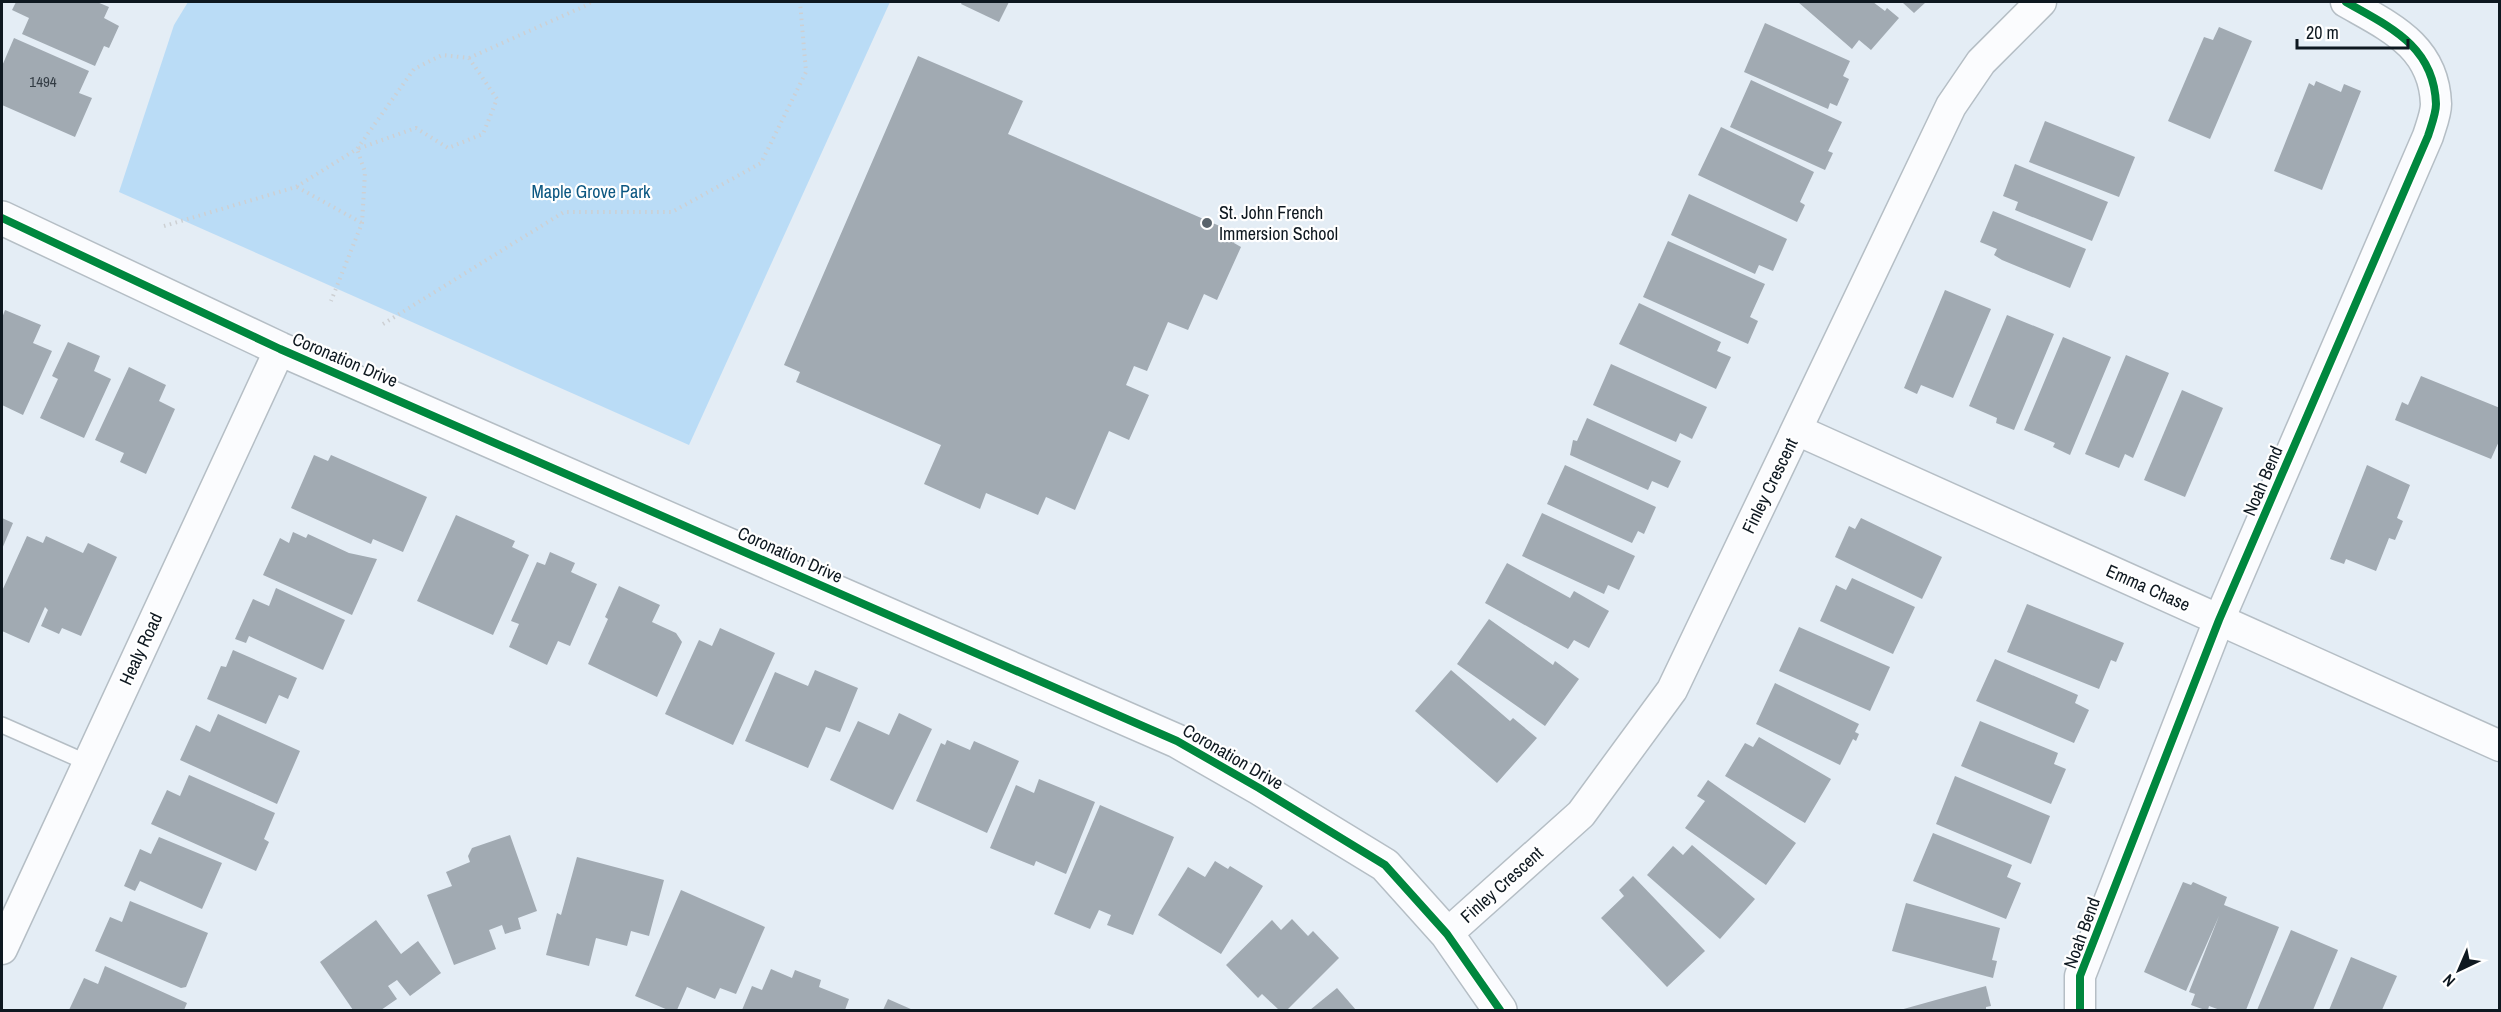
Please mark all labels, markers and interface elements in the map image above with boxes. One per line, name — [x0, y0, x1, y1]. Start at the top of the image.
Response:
scale bar — [2297, 12, 2408, 50]
text: 20 m — [2306, 20, 2339, 45]
house number: 1494 — [29, 71, 57, 92]
park label: Maple Grove Park — [532, 179, 651, 204]
place label: St. John French Immersion School — [1219, 200, 1338, 246]
marker: St. John French Immersion School — [1200, 216, 1214, 230]
street label: Coronation Drive — [289, 326, 402, 393]
street label: Finley Crescent — [1736, 434, 1803, 538]
street label: Noah Bend — [2237, 442, 2288, 520]
street label: Coronation Drive — [734, 520, 847, 589]
street label: Emma Chase — [2102, 558, 2194, 617]
street label: Healy Road — [113, 609, 168, 689]
street label: Coronation Drive — [1178, 718, 1288, 795]
street label: Finley Crescent — [1455, 841, 1548, 928]
street label: Noah Bend — [2057, 894, 2106, 972]
north arrow — [2429, 940, 2489, 1000]
text: N — [2438, 970, 2460, 992]

